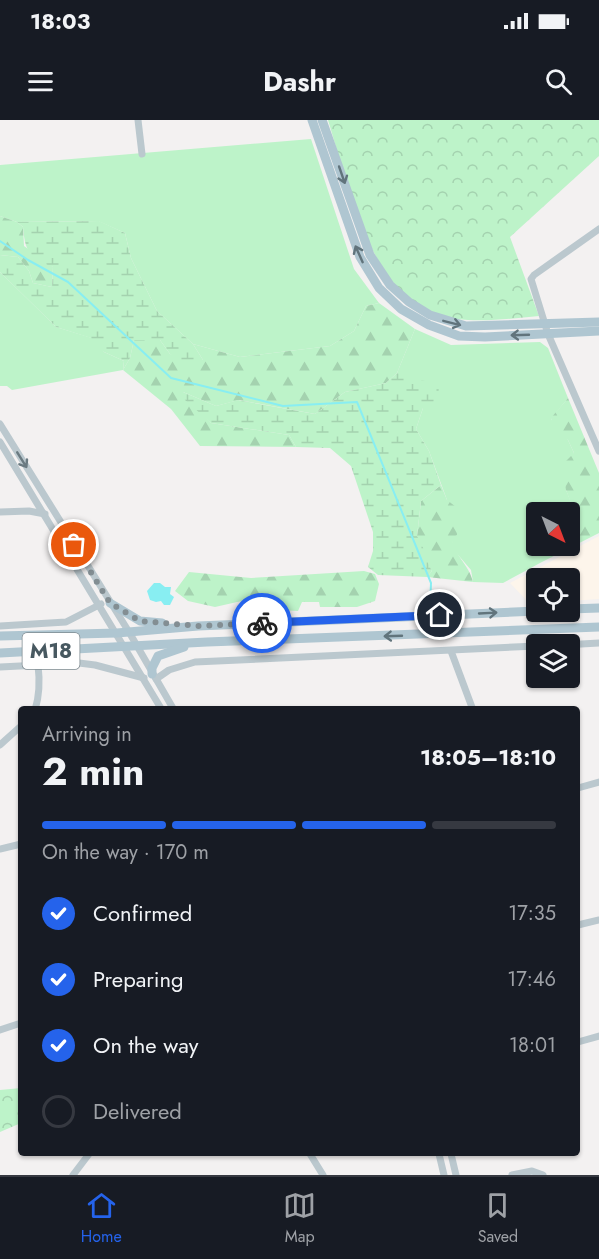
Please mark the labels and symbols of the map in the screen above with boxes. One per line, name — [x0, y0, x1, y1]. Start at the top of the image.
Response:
one-way arrow — [337, 165, 348, 184]
one-way arrow — [353, 245, 365, 263]
one-way arrow — [443, 317, 462, 329]
one-way arrow — [510, 330, 530, 341]
one-way arrow — [16, 451, 28, 468]
north arrow — [526, 502, 580, 556]
pin — [48, 519, 99, 570]
pin — [414, 589, 465, 640]
courier — [232, 593, 292, 653]
one-way arrow — [477, 608, 497, 619]
one-way arrow — [384, 630, 404, 641]
road number: M18 — [22, 633, 80, 669]

